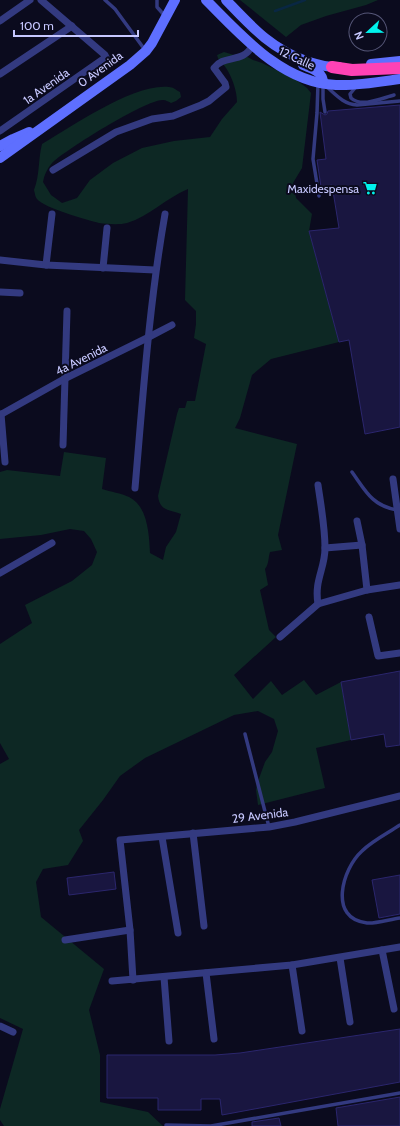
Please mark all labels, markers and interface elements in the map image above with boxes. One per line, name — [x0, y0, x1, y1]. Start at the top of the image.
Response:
scale bar — [14, 12, 138, 38]
north arrow — [348, 12, 388, 52]
text: 100 m — [20, 18, 54, 33]
text: N — [351, 30, 367, 42]
street label: 12 Calle — [277, 43, 317, 73]
street label: 0 Avenida — [75, 48, 125, 90]
street label: 1a Avenida — [20, 65, 72, 107]
supermarket icon: Maxidespensa — [362, 180, 378, 196]
place label: Maxidespensa — [287, 181, 359, 196]
street label: 4a Avenida — [53, 340, 110, 378]
street label: 29 Avenida — [231, 804, 289, 826]

